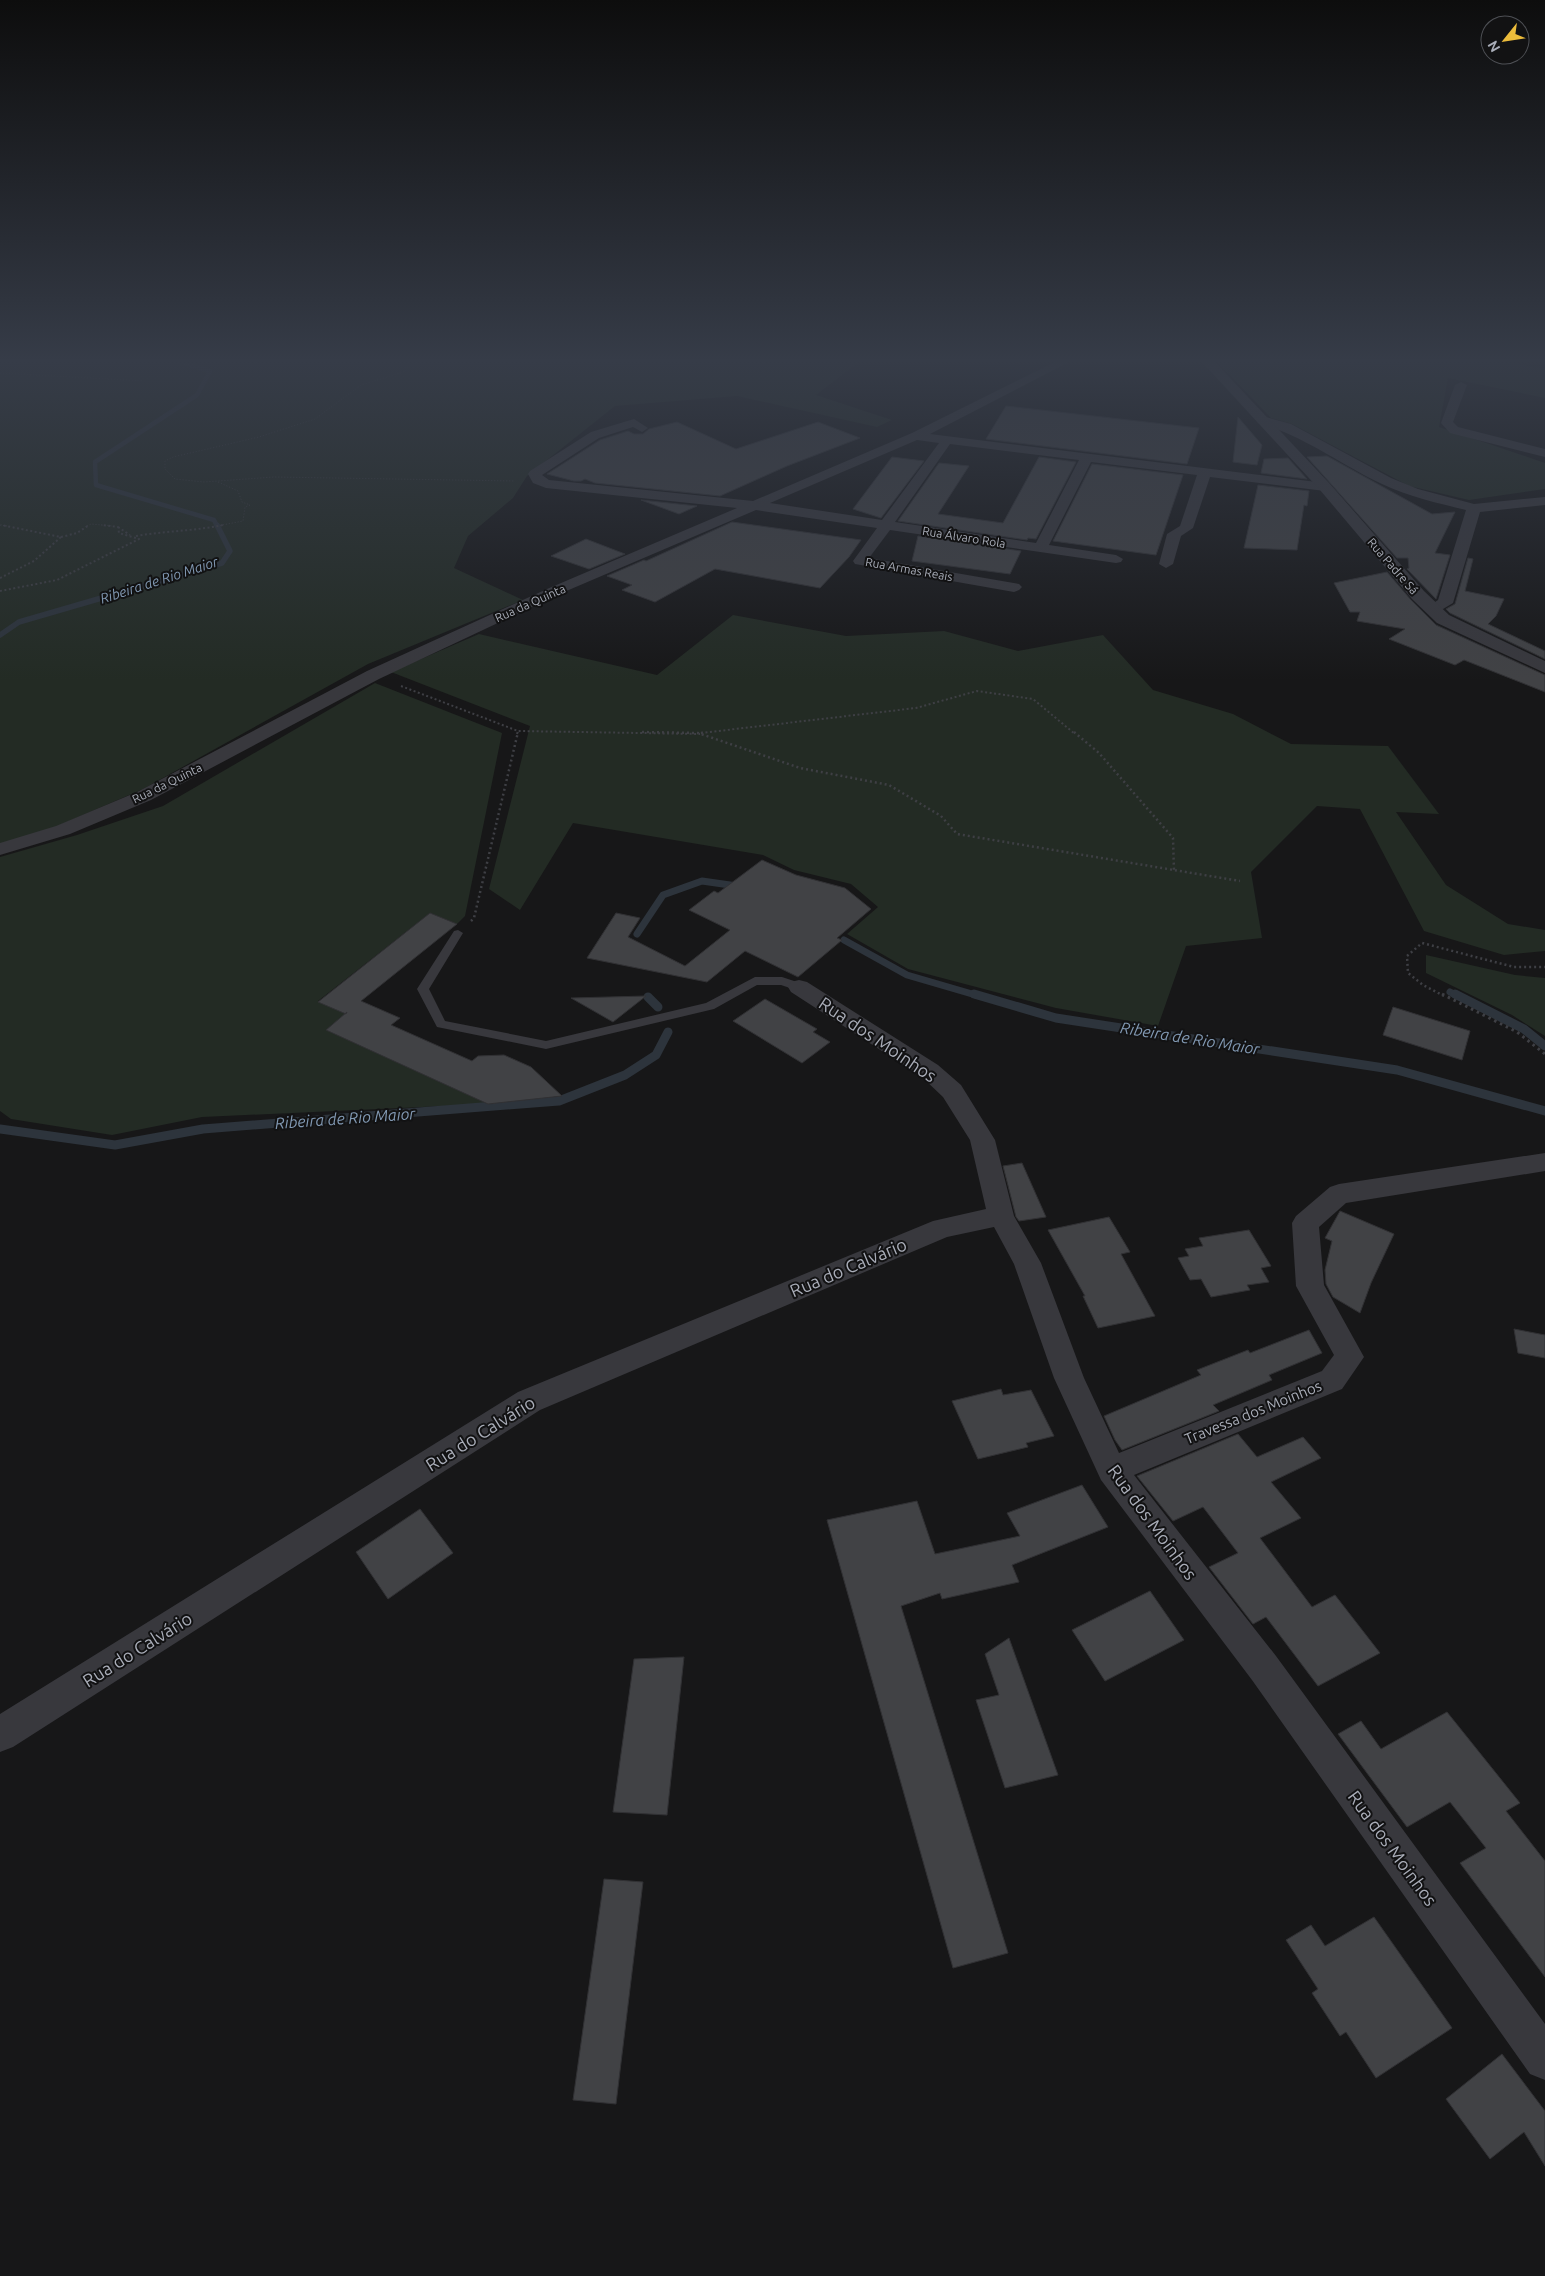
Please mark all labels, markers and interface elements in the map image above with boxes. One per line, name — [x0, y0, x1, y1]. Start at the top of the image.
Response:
north arrow — [1480, 15, 1530, 65]
text: N — [1484, 38, 1503, 55]
street label: Rua Álvaro Rola — [921, 524, 1007, 550]
street label: Rua Padre Sá — [1365, 535, 1421, 597]
water label: Ribeira de Rio Maior — [98, 553, 221, 607]
street label: Rua Armas Reais — [864, 555, 954, 583]
street label: Rua da Quinta — [493, 582, 567, 624]
street label: Rua da Quinta — [130, 761, 204, 805]
street label: Rua dos Moinhos — [815, 992, 941, 1086]
water label: Ribeira de Rio Maior — [1119, 1018, 1262, 1058]
water label: Ribeira de Rio Maior — [274, 1104, 417, 1132]
street label: Rua do Calvário — [787, 1233, 909, 1301]
street label: Travessa dos Moinhos — [1182, 1377, 1324, 1447]
street label: Rua do Calvário — [422, 1391, 538, 1475]
street label: Rua dos Moinhos — [1105, 1461, 1202, 1584]
street label: Rua do Calvário — [79, 1607, 195, 1691]
street label: Rua dos Moinhos — [1345, 1787, 1442, 1910]

